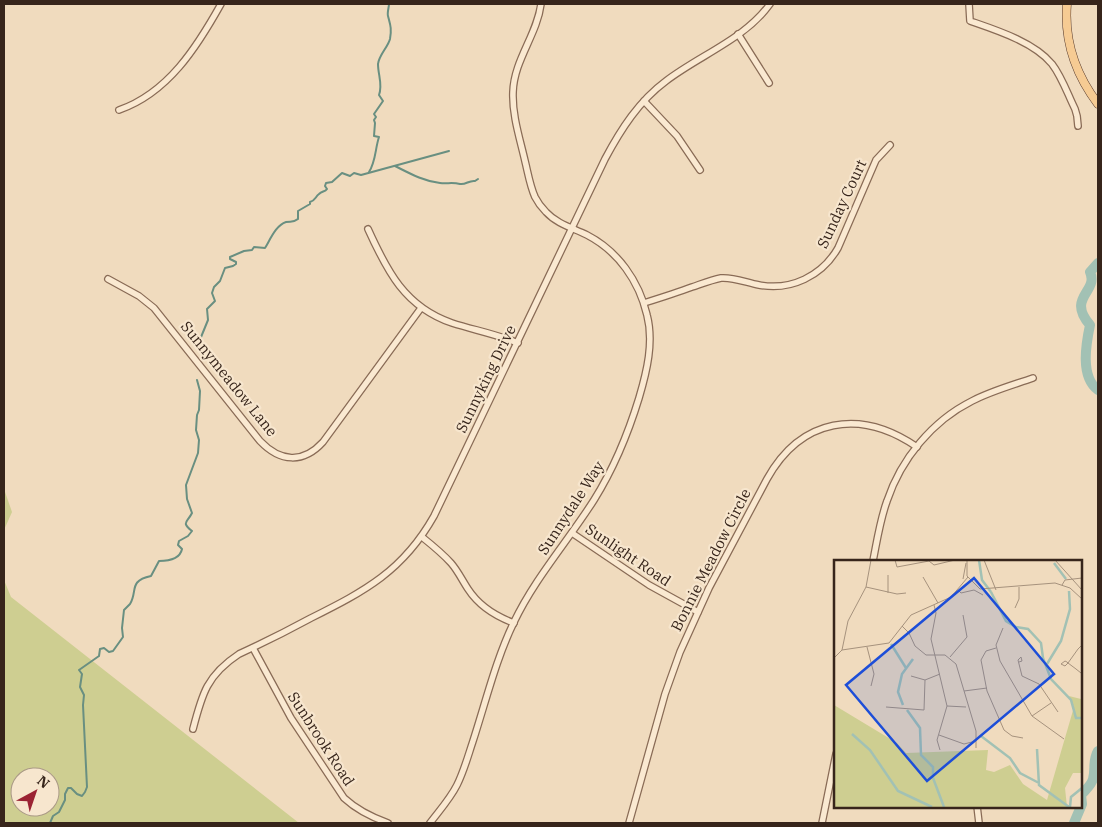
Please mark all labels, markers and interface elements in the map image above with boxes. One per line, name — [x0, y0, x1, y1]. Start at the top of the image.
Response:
street label: Sunday Court — [813, 156, 870, 251]
street label: Sunnymeadow Lane — [177, 317, 282, 440]
street label: Sunnyking Drive — [451, 322, 520, 436]
street label: Sunnydale Way — [533, 457, 608, 558]
street label: Bonnie Meadow Circle — [666, 485, 755, 634]
street label: Sunlight Road — [582, 519, 675, 590]
inset map — [834, 560, 1082, 807]
street label: Sunbrook Road — [284, 688, 359, 789]
north arrow — [10, 767, 60, 817]
text: N — [33, 772, 53, 792]

